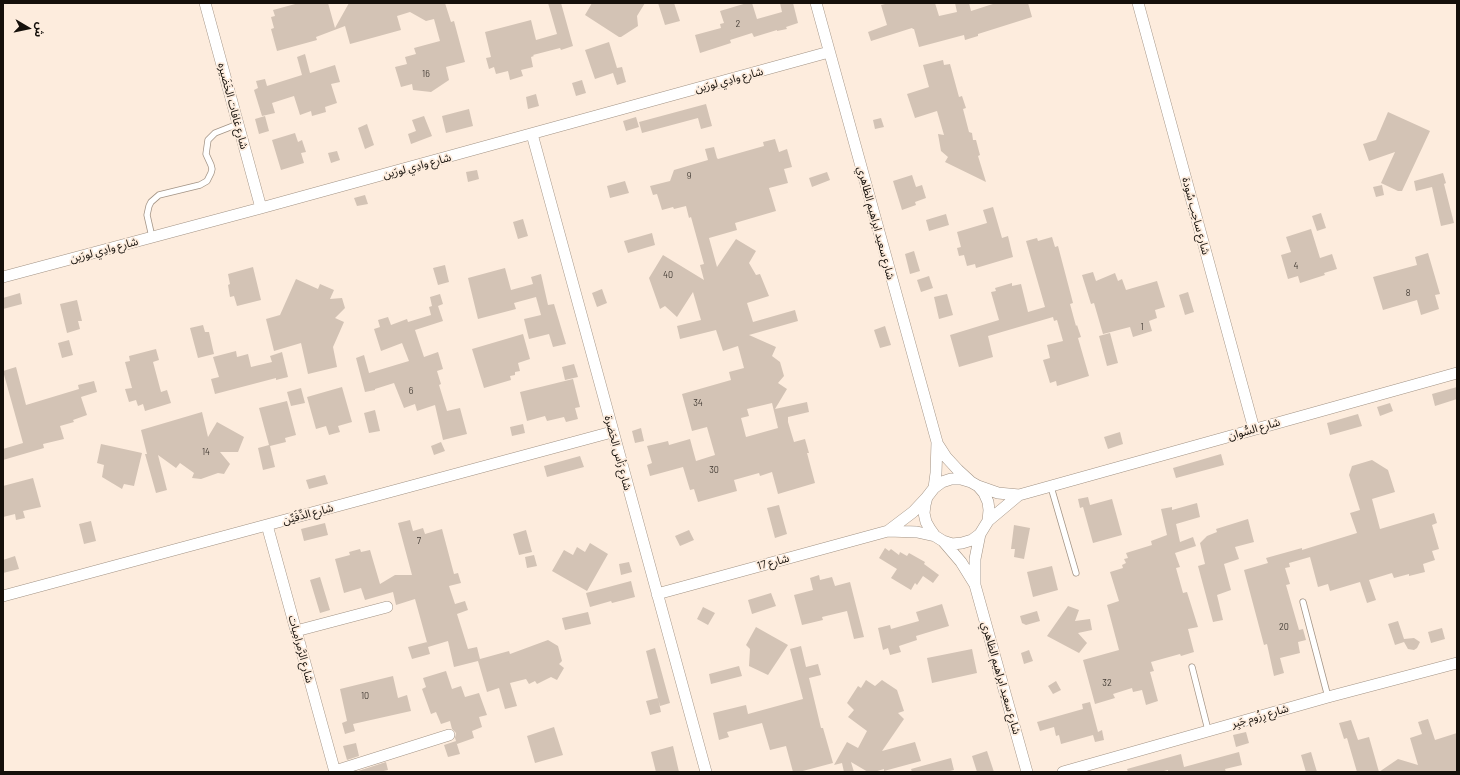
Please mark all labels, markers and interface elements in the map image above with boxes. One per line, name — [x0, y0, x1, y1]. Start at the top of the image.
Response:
north arrow — [8, 8, 48, 48]
house number: 2 — [736, 19, 740, 29]
text: ش — [33, 21, 48, 38]
street label: شارع غافات الخَضَيره — [215, 61, 251, 151]
street label: شارع وادِي لورَين — [693, 65, 765, 95]
house number: 16 — [422, 69, 430, 79]
street label: شارع وادِي لورَين — [381, 151, 453, 181]
street label: شارع سعيد ابراهيم الظاهري — [855, 165, 897, 281]
house number: 9 — [687, 171, 691, 181]
street label: شارع ساحِب سُودة — [1179, 176, 1213, 256]
street label: شارع وادِي لورَين — [68, 235, 140, 265]
house number: 4 — [1294, 261, 1298, 271]
house number: 40 — [663, 270, 673, 280]
house number: 8 — [1406, 288, 1410, 298]
house number: 1 — [1140, 322, 1144, 332]
house number: 6 — [409, 386, 413, 396]
house number: 34 — [693, 398, 703, 408]
street label: شارع رَأس الحَضرة — [602, 414, 634, 492]
street label: شارع السُّوان — [1226, 415, 1282, 443]
house number: 14 — [202, 447, 210, 457]
house number: 30 — [709, 465, 719, 475]
street label: شارع الدِّفَيِّن — [281, 501, 335, 527]
house number: 7 — [417, 536, 421, 546]
street label: شارع 17 — [756, 551, 790, 573]
street label: شارع الرَّمرامِيات — [286, 614, 316, 684]
street label: شارع سعيد ابراهيم الظاهري — [979, 620, 1023, 736]
house number: 20 — [1279, 622, 1289, 632]
house number: 32 — [1102, 678, 1112, 688]
house number: 10 — [361, 691, 369, 701]
street label: شارع رِزُوم جَبِر — [1230, 702, 1290, 730]

